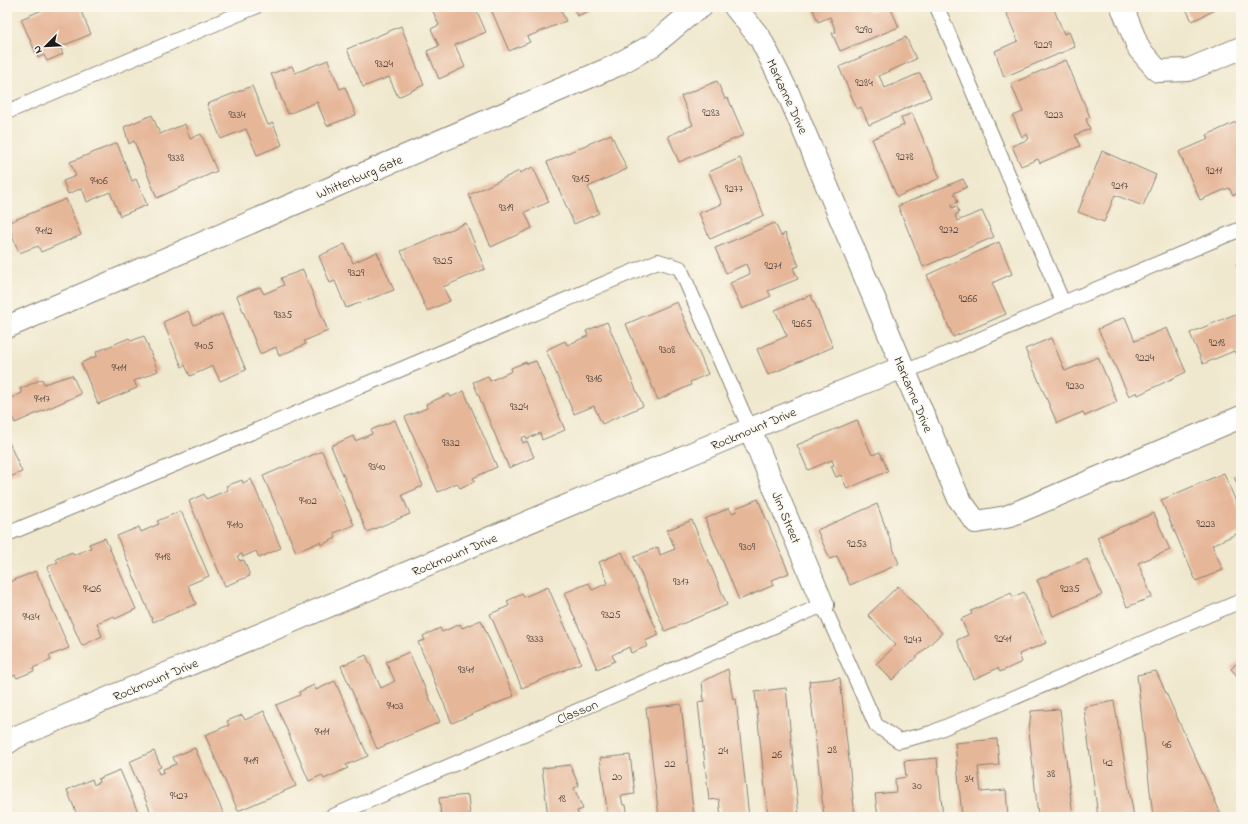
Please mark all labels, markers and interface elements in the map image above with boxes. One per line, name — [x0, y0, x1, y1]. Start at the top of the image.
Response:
house number: 9290 — [856, 22, 873, 38]
north arrow — [26, 26, 66, 66]
house number: 9229 — [1034, 37, 1052, 53]
text: N — [29, 43, 47, 56]
house number: 9324 — [375, 56, 393, 72]
street label: Markanne Drive — [761, 56, 812, 137]
house number: 9284 — [855, 75, 873, 91]
house number: 9283 — [702, 105, 720, 121]
house number: 9334 — [229, 107, 246, 123]
house number: 9223 — [1045, 107, 1064, 123]
house number: 9278 — [896, 149, 914, 165]
house number: 9338 — [168, 150, 184, 166]
street label: Whittenburg Gate — [313, 151, 406, 205]
house number: 9211 — [1206, 163, 1222, 179]
house number: 9315 — [572, 171, 590, 187]
house number: 9406 — [90, 173, 108, 189]
house number: 9217 — [1112, 178, 1129, 194]
house number: 9277 — [725, 181, 743, 197]
house number: 9319 — [499, 200, 514, 216]
house number: 9272 — [940, 222, 959, 238]
house number: 9412 — [36, 223, 53, 239]
house number: 9325 — [433, 253, 453, 269]
house number: 9271 — [765, 258, 782, 274]
house number: 9329 — [348, 265, 365, 281]
house number: 9266 — [959, 291, 977, 307]
house number: 9335 — [274, 307, 292, 323]
house number: 9265 — [792, 316, 812, 332]
house number: 9218 — [1209, 335, 1225, 351]
house number: 9405 — [195, 338, 213, 354]
house number: 9308 — [659, 342, 675, 358]
house number: 9224 — [1136, 350, 1155, 366]
street label: Markanne Drive — [888, 354, 937, 436]
house number: 9411 — [112, 360, 127, 376]
house number: 9316 — [586, 371, 602, 387]
house number: 9230 — [1066, 378, 1084, 394]
house number: 9417 — [34, 391, 50, 407]
house number: 9324 — [510, 399, 528, 415]
street label: Rockmount Drive — [708, 403, 799, 456]
house number: 9332 — [442, 435, 460, 451]
house number: 9340 — [368, 459, 386, 475]
street label: Jim Street — [766, 489, 805, 547]
house number: 9402 — [299, 493, 318, 509]
house number: 9223 — [1197, 516, 1216, 532]
house number: 9410 — [227, 517, 243, 533]
street label: Rockmount Drive — [409, 529, 500, 582]
house number: 9253 — [847, 536, 867, 552]
house number: 9309 — [739, 539, 756, 555]
house number: 9418 — [155, 549, 171, 565]
house number: 9317 — [673, 574, 689, 590]
house number: 9426 — [83, 581, 101, 597]
house number: 9235 — [1060, 581, 1080, 597]
house number: 9325 — [601, 607, 621, 623]
house number: 9434 — [23, 609, 40, 625]
house number: 9333 — [527, 631, 544, 647]
house number: 9241 — [995, 631, 1012, 647]
house number: 9247 — [904, 632, 922, 648]
street label: Rockmount Drive — [110, 654, 201, 707]
house number: 9341 — [458, 662, 474, 678]
street label: Classon — [554, 695, 601, 729]
house number: 9403 — [386, 698, 404, 714]
house number: 9411 — [315, 724, 330, 740]
house number: 46 — [1162, 737, 1172, 753]
house number: 28 — [827, 742, 837, 758]
house number: 24 — [718, 743, 728, 759]
house number: 26 — [772, 747, 782, 763]
house number: 9419 — [244, 753, 259, 769]
house number: 42 — [1103, 755, 1114, 771]
house number: 22 — [665, 756, 676, 772]
house number: 38 — [1047, 766, 1055, 782]
house number: 20 — [612, 769, 622, 785]
house number: 34 — [964, 771, 974, 787]
house number: 30 — [912, 778, 922, 794]
house number: 9427 — [170, 788, 188, 804]
house number: 18 — [558, 791, 566, 807]

